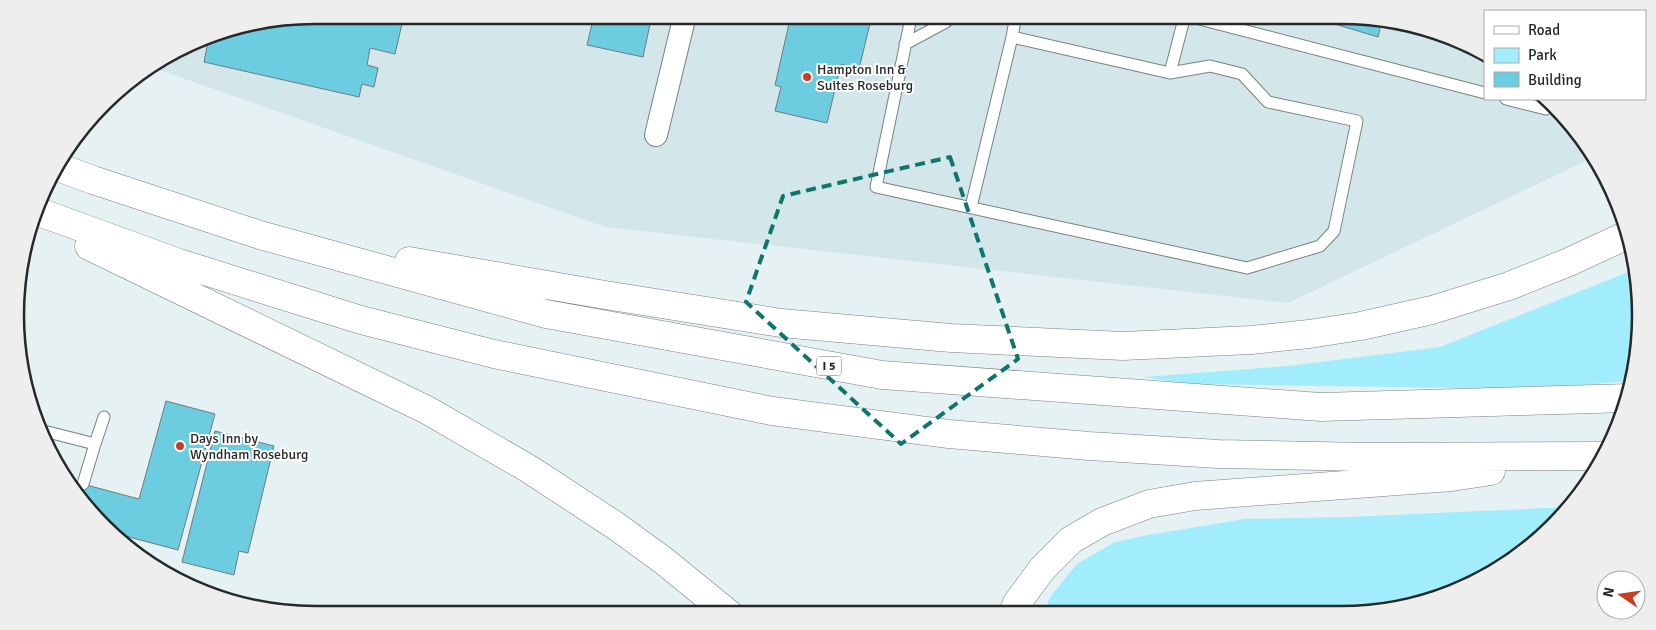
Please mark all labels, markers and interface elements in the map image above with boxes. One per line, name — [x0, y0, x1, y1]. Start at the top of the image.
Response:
legend — [1484, 10, 1646, 100]
text: Road — [1528, 21, 1560, 39]
text: Park — [1528, 46, 1557, 64]
place label: Hampton Inn & Suites Roseburg — [817, 61, 913, 94]
marker: Hampton Inn & Suites Roseburg — [801, 71, 813, 83]
text: Building — [1528, 71, 1582, 89]
road number: I 5 — [816, 356, 842, 376]
place label: Days Inn by Wyndham Roseburg — [190, 430, 309, 463]
marker: Days Inn by Wyndham Roseburg — [174, 440, 186, 452]
north arrow — [1596, 570, 1646, 620]
text: N — [1599, 586, 1618, 599]

